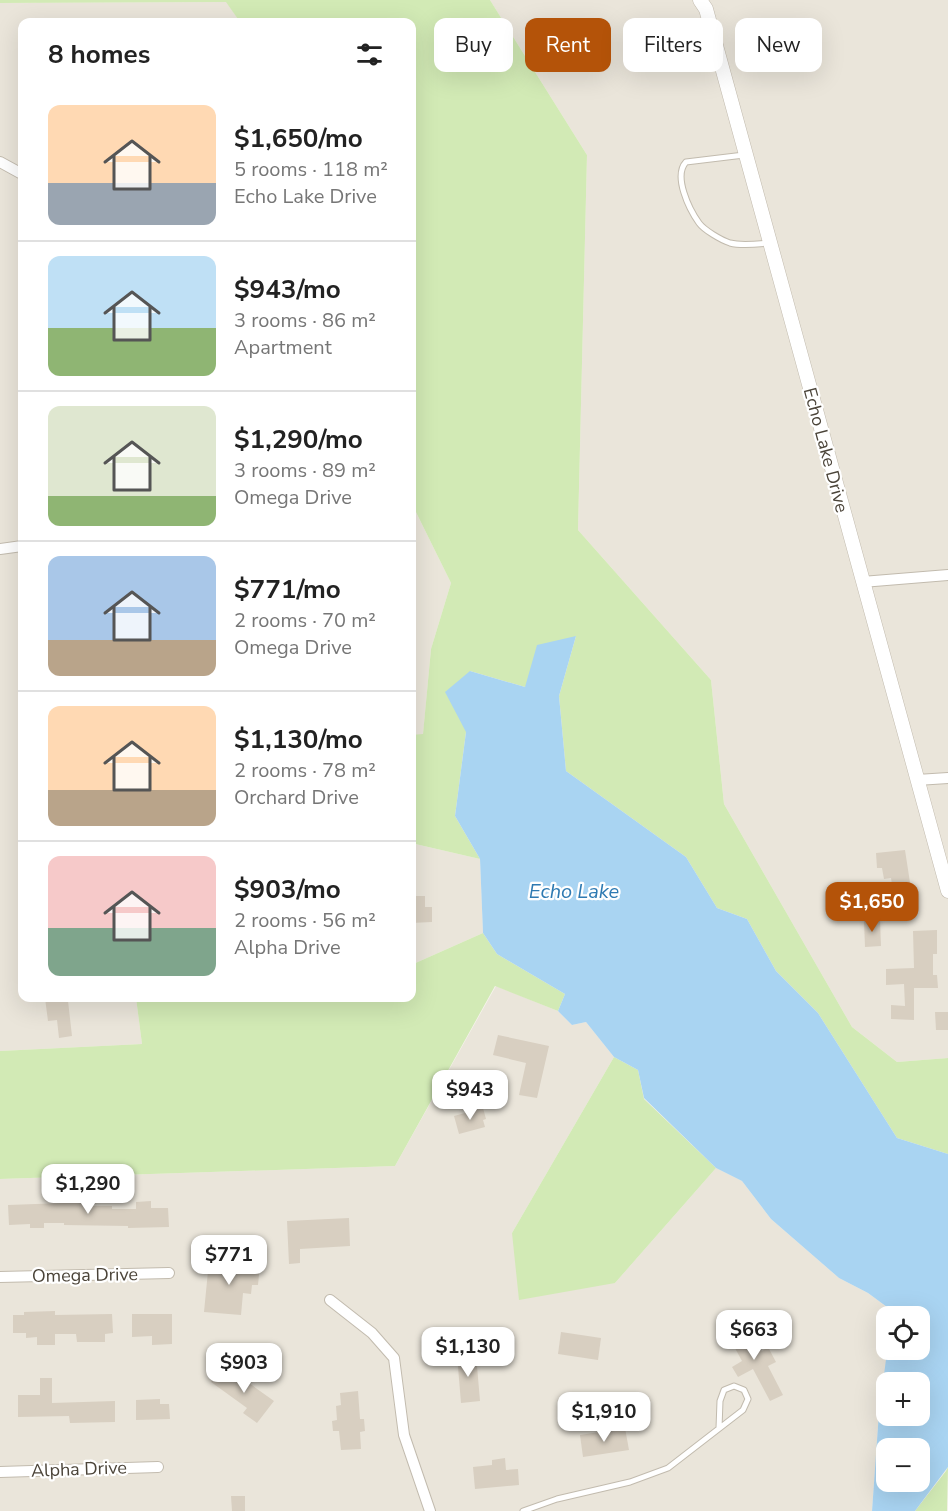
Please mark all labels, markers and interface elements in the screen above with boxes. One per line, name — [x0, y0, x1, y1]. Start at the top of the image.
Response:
chip: Buy — [434, 18, 513, 72]
chip: Rent — [525, 18, 611, 72]
chip: Filters — [623, 18, 723, 72]
chip: New — [735, 18, 822, 72]
text: 8 homes — [48, 37, 150, 72]
icon: filters — [353, 38, 386, 71]
text: $1,650/mo — [234, 121, 363, 156]
icon: home — [96, 129, 168, 201]
text: 5 rooms · 118 m² — [234, 156, 388, 183]
text: Echo Lake Drive — [234, 183, 377, 210]
text: $943/mo — [234, 272, 341, 307]
icon: home — [96, 280, 168, 352]
text: 3 rooms · 86 m² — [234, 307, 376, 334]
text: Apartment — [234, 334, 332, 361]
street label: Echo Lake Drive — [798, 385, 854, 515]
text: $1,290/mo — [234, 422, 363, 457]
icon: home — [96, 430, 168, 502]
text: 3 rooms · 89 m² — [234, 457, 376, 484]
text: Omega Drive — [234, 484, 352, 511]
text: $771/mo — [234, 572, 341, 607]
icon: home — [96, 580, 168, 652]
text: 2 rooms · 70 m² — [234, 607, 376, 634]
text: Omega Drive — [234, 634, 352, 661]
text: $1,130/mo — [234, 722, 363, 757]
icon: home — [96, 730, 168, 802]
text: 2 rooms · 78 m² — [234, 757, 376, 784]
text: Orchard Drive — [234, 784, 359, 811]
text: $903/mo — [234, 872, 341, 907]
water label: Echo Lake — [529, 878, 620, 905]
icon: home — [96, 880, 168, 952]
pin: $1,650 — [823, 882, 921, 933]
text: $1,650 — [840, 888, 904, 915]
text: 2 rooms · 56 m² — [234, 907, 376, 934]
text: Alpha Drive — [234, 934, 341, 961]
pin: $943 — [434, 1070, 506, 1121]
text: $943 — [446, 1076, 494, 1103]
pin: $1,290 — [39, 1164, 137, 1215]
text: $1,290 — [56, 1170, 120, 1197]
pin: $771 — [193, 1235, 265, 1286]
text: $771 — [205, 1241, 253, 1268]
street label: Omega Drive — [32, 1262, 138, 1288]
map controls — [876, 1306, 930, 1492]
button: locate — [876, 1306, 930, 1360]
pin: $663 — [718, 1310, 790, 1361]
text: $663 — [730, 1316, 778, 1343]
pin: $1,130 — [419, 1327, 517, 1378]
text: $1,130 — [436, 1333, 500, 1360]
pin: $903 — [208, 1343, 280, 1394]
text: $903 — [220, 1349, 268, 1376]
button: + — [876, 1372, 930, 1426]
pin: $1,910 — [555, 1392, 653, 1443]
text: $1,910 — [572, 1398, 636, 1425]
button: − — [876, 1438, 930, 1492]
street label: Alpha Drive — [31, 1455, 127, 1483]

